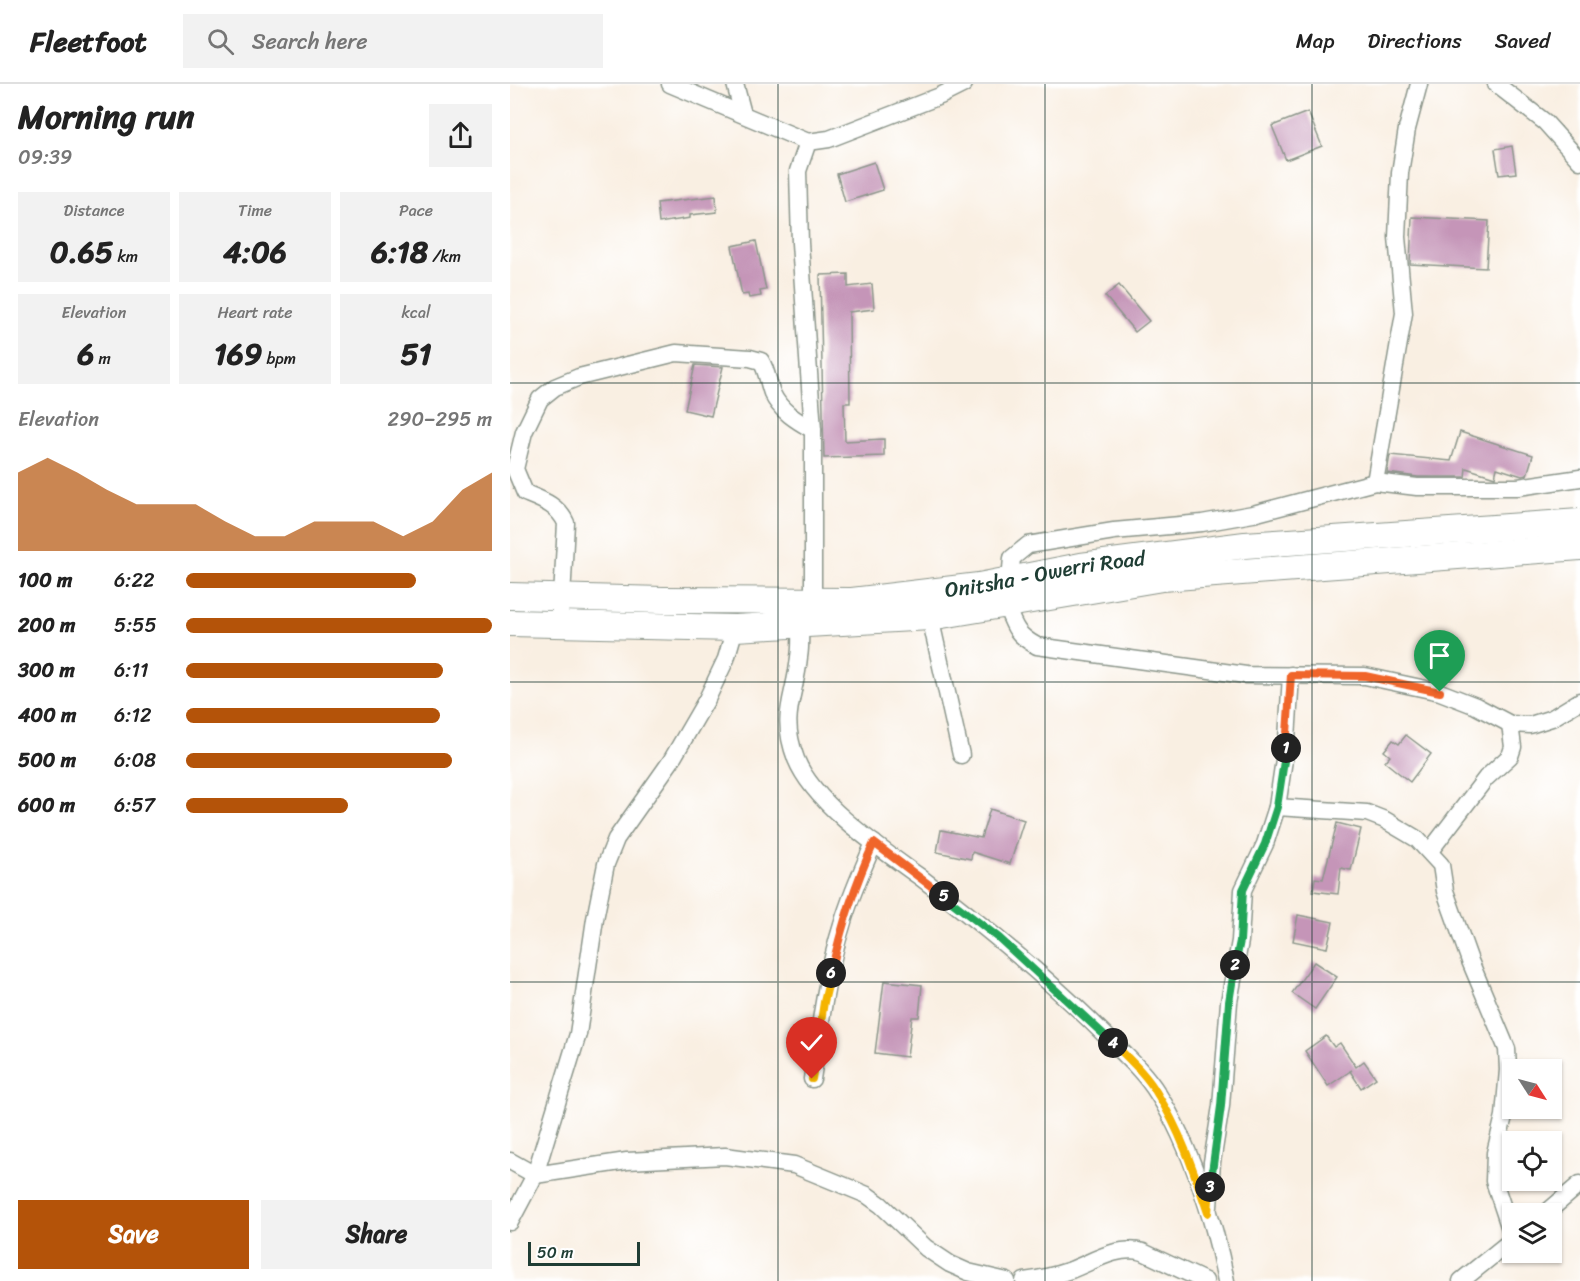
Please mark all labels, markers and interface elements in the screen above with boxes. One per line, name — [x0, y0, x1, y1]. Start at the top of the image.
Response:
search box — [183, 14, 603, 68]
text: Fleetfoot — [30, 17, 147, 66]
text: Search here — [252, 22, 368, 61]
text: Map — [1296, 22, 1334, 60]
text: Directions — [1367, 22, 1462, 60]
text: Saved — [1495, 22, 1550, 60]
icon: search — [204, 25, 237, 58]
text: Morning run — [18, 88, 194, 146]
button: share — [429, 104, 492, 167]
text: 09:39 — [18, 140, 72, 175]
text: Distance — [64, 196, 124, 225]
text: Time — [238, 196, 272, 225]
text: Pace — [399, 196, 433, 225]
text: 0.65 — [50, 225, 113, 279]
text: 4:06 — [223, 225, 287, 279]
text: 6:18 — [371, 225, 428, 279]
text: km — [113, 242, 138, 271]
text: /km — [428, 242, 461, 271]
text: Elevation — [62, 298, 126, 327]
text: Heart rate — [217, 298, 293, 327]
text: kcal — [401, 298, 431, 327]
text: 6 — [77, 327, 94, 381]
text: 169 — [214, 327, 262, 381]
text: 51 — [400, 327, 432, 381]
text: m — [94, 344, 111, 373]
text: bpm — [262, 344, 296, 373]
text: Elevation — [18, 402, 99, 437]
text: 290–295 m — [388, 402, 492, 437]
street label: Onitsha - Owerri Road — [943, 539, 1149, 609]
text: 100 m — [18, 563, 72, 598]
text: 6:22 — [114, 563, 154, 598]
text: 200 m — [18, 608, 75, 643]
text: 5:55 — [114, 608, 157, 643]
pin — [1414, 630, 1465, 692]
icon: arrive — [1423, 639, 1456, 672]
text: 300 m — [18, 653, 75, 688]
text: 6:11 — [114, 653, 149, 688]
text: 400 m — [18, 698, 76, 733]
text: 6:12 — [114, 698, 152, 733]
pin: 1 — [1271, 733, 1301, 763]
text: 1 — [1283, 733, 1289, 762]
text: 500 m — [18, 743, 76, 778]
text: 6:08 — [114, 743, 156, 778]
text: 600 m — [18, 788, 75, 823]
text: 6:57 — [114, 788, 155, 823]
pin: 5 — [929, 881, 959, 911]
text: 5 — [939, 881, 949, 910]
pin: 2 — [1220, 950, 1250, 980]
text: 2 — [1230, 950, 1240, 979]
pin: 6 — [816, 958, 846, 988]
text: 6 — [826, 958, 836, 987]
pin — [786, 1017, 837, 1079]
icon: check — [795, 1026, 828, 1059]
pin: 4 — [1098, 1028, 1128, 1058]
text: 4 — [1108, 1028, 1118, 1057]
north arrow — [1502, 1059, 1562, 1119]
map controls — [1502, 1059, 1562, 1263]
button: locate — [1502, 1131, 1562, 1191]
pin: 3 — [1195, 1172, 1225, 1202]
text: 3 — [1206, 1172, 1214, 1201]
button: Save — [18, 1200, 249, 1269]
button: Share — [261, 1200, 492, 1269]
button: layers — [1502, 1203, 1562, 1263]
text: 50 m — [537, 1238, 573, 1267]
scale bar — [528, 1239, 640, 1266]

